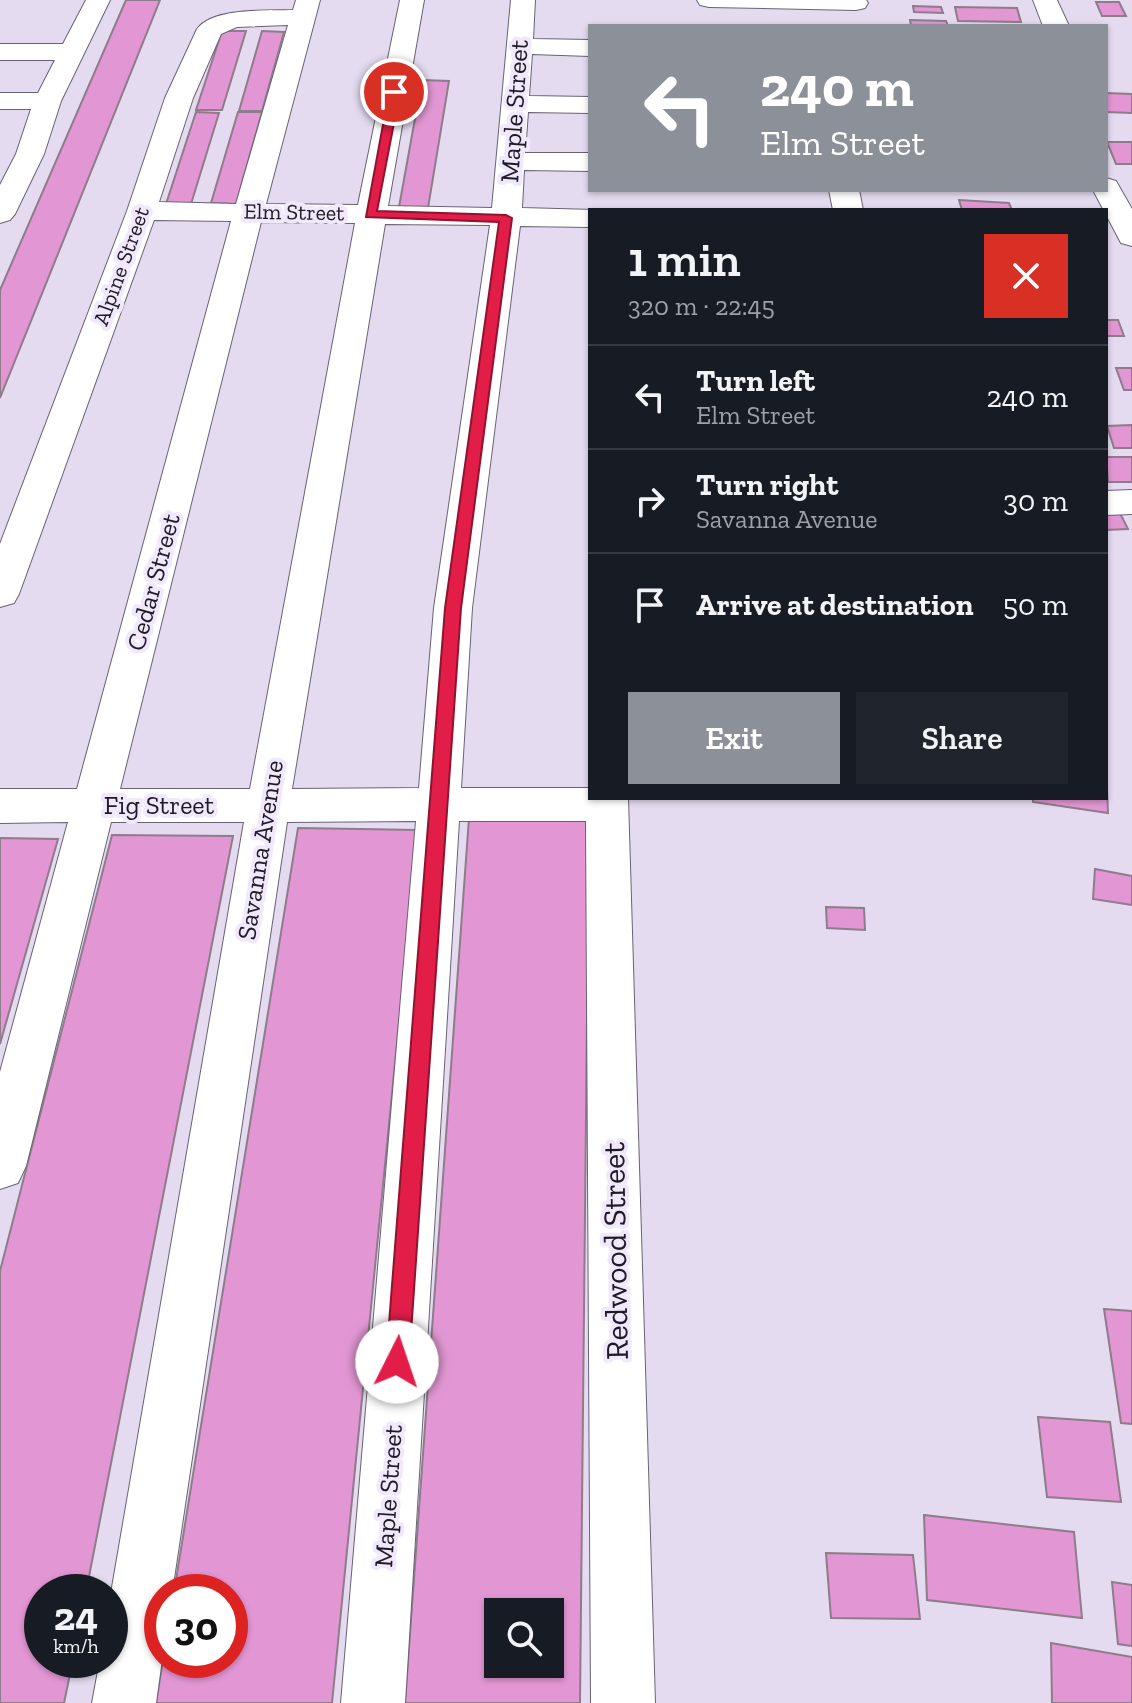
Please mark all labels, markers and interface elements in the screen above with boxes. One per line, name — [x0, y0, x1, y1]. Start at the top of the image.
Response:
street label: Maple Street — [493, 38, 535, 183]
text: 240 m — [760, 53, 914, 120]
icon: left — [628, 56, 732, 160]
pin — [360, 58, 428, 126]
icon: arrive — [372, 70, 416, 114]
text: Elm Street — [760, 121, 925, 164]
street label: Elm Street — [243, 198, 345, 226]
street label: Alpine Street — [87, 202, 155, 329]
text: 1 min — [628, 231, 741, 288]
button: close — [984, 234, 1068, 318]
text: 320 m · 22:45 — [628, 290, 775, 322]
text: Turn left — [696, 363, 815, 399]
icon: left — [628, 375, 672, 419]
text: 240 m — [986, 379, 1068, 415]
text: Elm Street — [696, 399, 815, 431]
text: Turn right — [696, 467, 838, 503]
icon: right — [628, 479, 672, 523]
text: 30 m — [1003, 483, 1068, 519]
text: Savanna Avenue — [696, 503, 878, 535]
street label: Cedar Street — [119, 510, 187, 654]
icon: arrive — [628, 583, 672, 627]
text: Arrive at destination — [696, 587, 973, 623]
text: 50 m — [1003, 587, 1068, 623]
button: Exit — [628, 692, 840, 784]
button: Share — [856, 692, 1068, 784]
street label: Savanna Avenue — [230, 758, 290, 942]
street label: Fig Street — [104, 789, 215, 821]
street label: Redwood Street — [594, 1142, 636, 1360]
position arrow — [355, 1320, 439, 1404]
street label: Maple Street — [367, 1423, 409, 1568]
speed limit sign: 30 — [144, 1574, 248, 1678]
text: 24 — [54, 1592, 98, 1640]
map controls — [484, 1598, 564, 1678]
button: search — [484, 1598, 564, 1678]
text: km/h — [53, 1634, 99, 1658]

